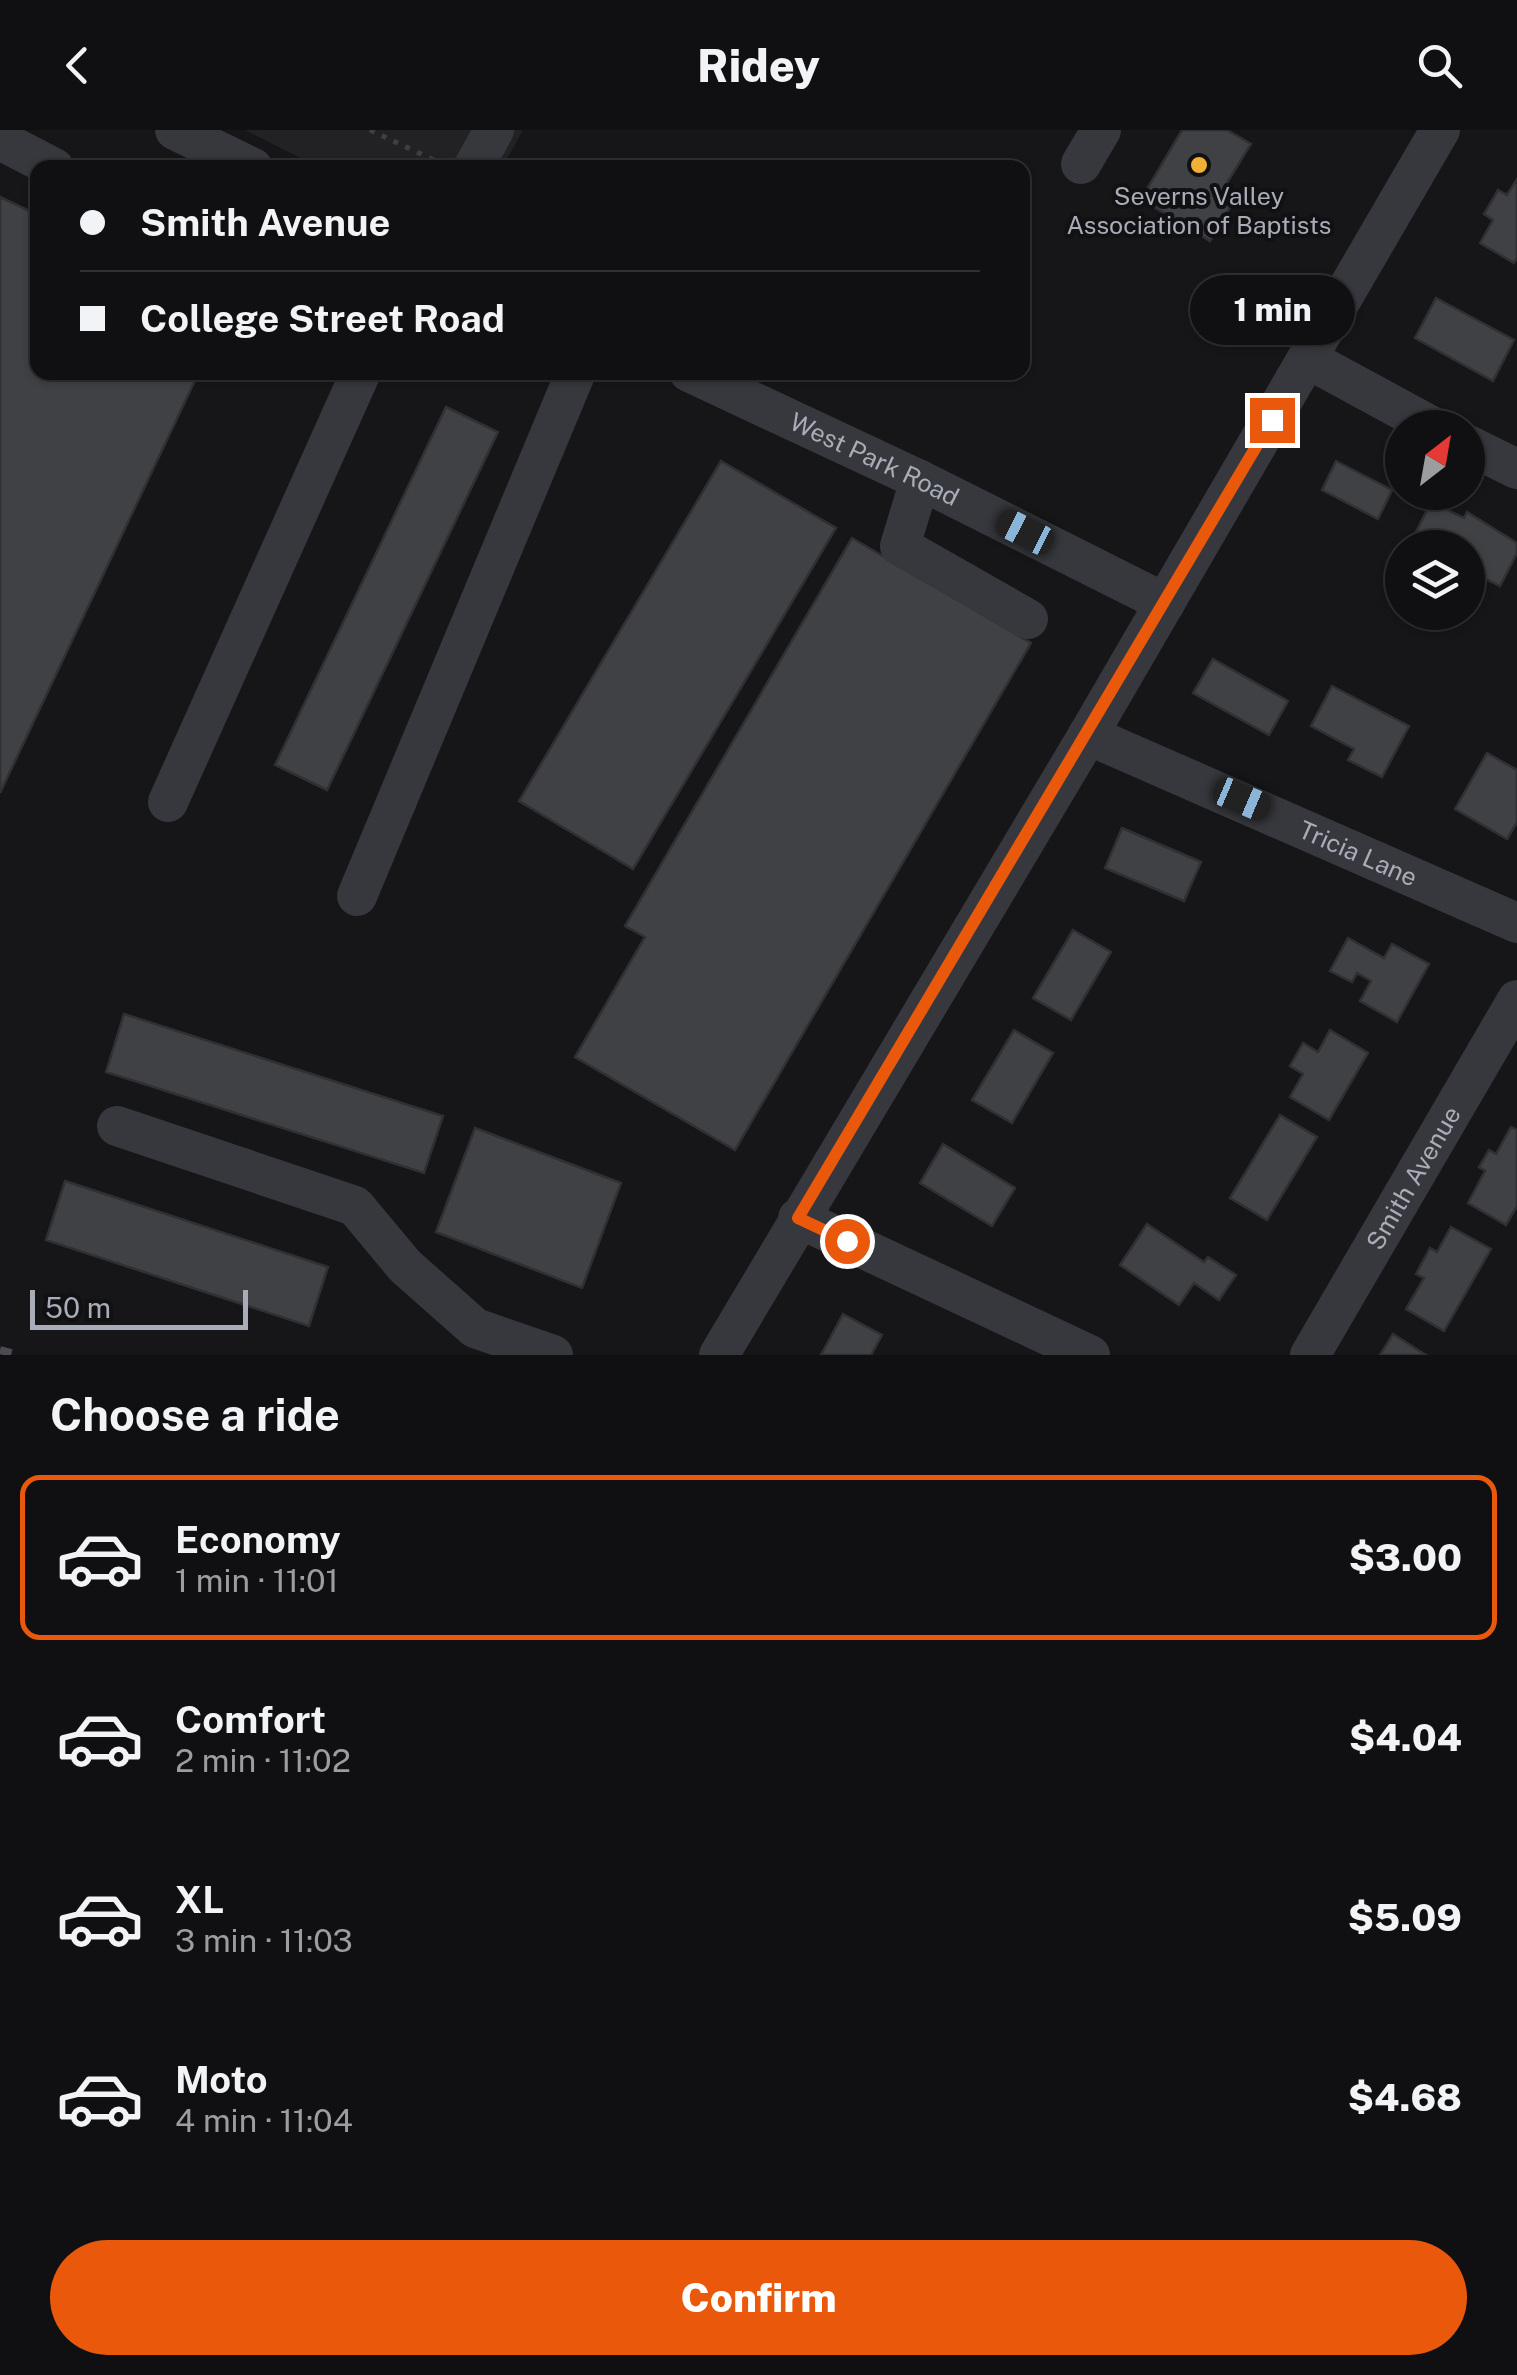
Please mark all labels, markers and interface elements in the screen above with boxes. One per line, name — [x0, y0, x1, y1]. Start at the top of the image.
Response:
icon: back — [50, 38, 105, 93]
icon: search — [1412, 38, 1467, 93]
text: Ridey — [697, 39, 820, 92]
marker: Severns Valley Association of Baptists — [1188, 154, 1210, 176]
place label: Severns Valley Association of Baptists — [1066, 181, 1332, 240]
text: Smith Avenue — [140, 200, 390, 245]
callout: 1 min — [1190, 275, 1354, 345]
text: 1 min — [1233, 291, 1312, 328]
text: College Street Road — [140, 296, 505, 341]
route end — [1250, 398, 1295, 443]
street label: West Park Road — [785, 406, 964, 512]
north arrow — [1385, 410, 1485, 510]
map controls — [1385, 410, 1485, 630]
car — [991, 505, 1059, 559]
button: layers — [1385, 530, 1485, 630]
car — [1209, 773, 1275, 825]
street label: Tricia Lane — [1294, 814, 1422, 892]
street label: Smith Avenue — [1360, 1101, 1467, 1255]
route start — [825, 1219, 870, 1264]
scale bar — [30, 1285, 248, 1330]
text: 50 m — [45, 1291, 111, 1324]
text: Choose a ride — [50, 1388, 340, 1441]
icon: car — [55, 1513, 145, 1603]
text: Economy — [175, 1517, 341, 1562]
text: $3.00 — [1349, 1535, 1462, 1580]
text: 1 min · 11:01 — [175, 1562, 339, 1599]
icon: car — [55, 1693, 145, 1783]
text: Comfort — [175, 1697, 326, 1742]
text: $4.04 — [1349, 1715, 1462, 1760]
text: 2 min · 11:02 — [175, 1742, 351, 1779]
icon: car — [55, 1873, 145, 1963]
text: XL — [175, 1877, 224, 1922]
text: $5.09 — [1348, 1895, 1462, 1940]
text: 3 min · 11:03 — [175, 1922, 353, 1959]
icon: car — [55, 2053, 145, 2143]
text: Moto — [175, 2057, 268, 2102]
text: $4.68 — [1348, 2075, 1462, 2120]
text: 4 min · 11:04 — [175, 2102, 353, 2139]
button: Confirm — [50, 2240, 1467, 2355]

